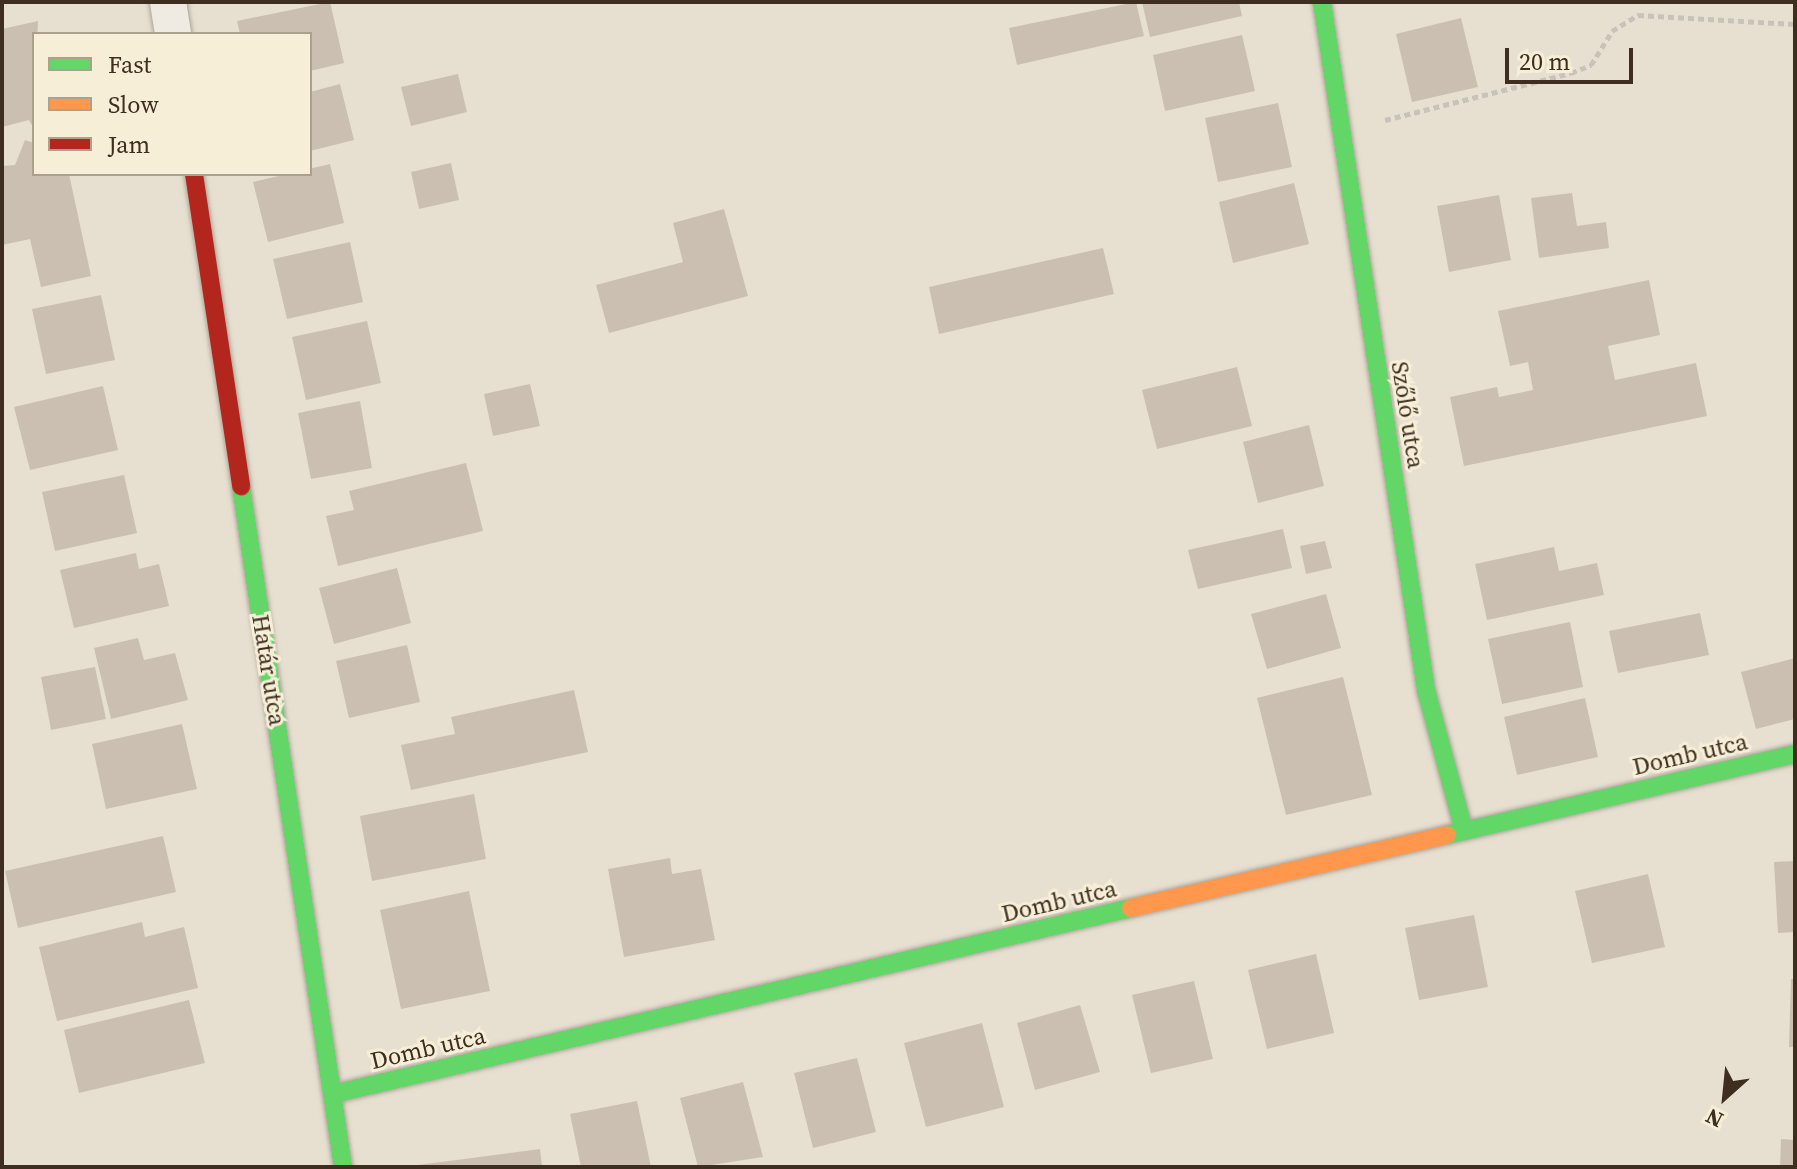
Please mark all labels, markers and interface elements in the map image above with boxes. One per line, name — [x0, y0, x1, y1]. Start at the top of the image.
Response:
legend — [32, 32, 312, 176]
scale bar — [1509, 32, 1637, 82]
text: 20 m — [1519, 45, 1570, 78]
text: Fast — [108, 48, 151, 81]
text: Slow — [108, 88, 159, 121]
text: Jam — [108, 128, 150, 161]
street label: Szőlő utca — [1385, 360, 1431, 470]
street label: Határ utca — [246, 612, 292, 728]
street label: Domb utca — [1630, 727, 1750, 781]
street label: Domb utca — [999, 874, 1119, 928]
street label: Domb utca — [368, 1021, 488, 1075]
north arrow — [1685, 1057, 1765, 1137]
text: N — [1700, 1101, 1728, 1135]

